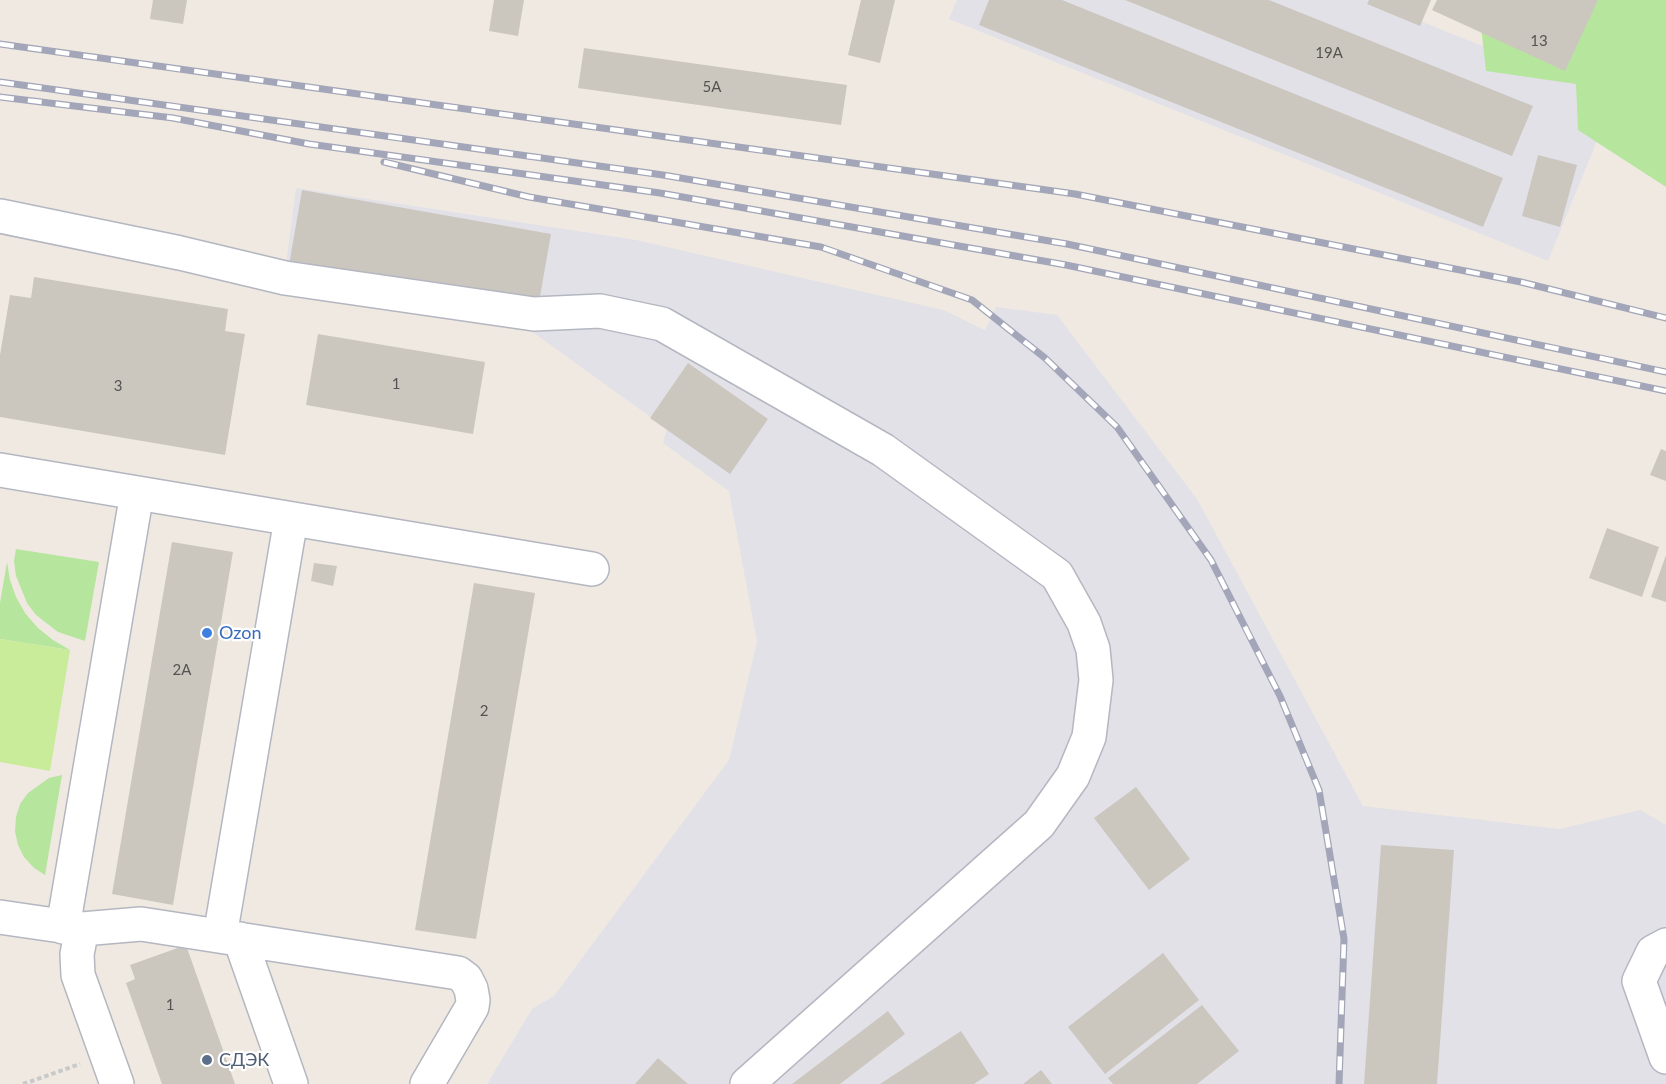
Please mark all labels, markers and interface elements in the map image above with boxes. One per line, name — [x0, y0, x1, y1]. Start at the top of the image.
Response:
house number: 13 — [1530, 32, 1548, 50]
house number: 19А — [1315, 44, 1343, 62]
house number: 5А — [703, 78, 721, 96]
house number: 1 — [392, 375, 400, 393]
house number: 3 — [114, 377, 122, 395]
place label: Ozon — [219, 622, 261, 644]
marker: Ozon — [200, 626, 214, 640]
house number: 2А — [173, 661, 191, 679]
house number: 2 — [480, 702, 488, 720]
house number: 1 — [166, 996, 174, 1014]
place label: СДЭК — [219, 1049, 269, 1071]
marker: СДЭК — [200, 1053, 214, 1067]

